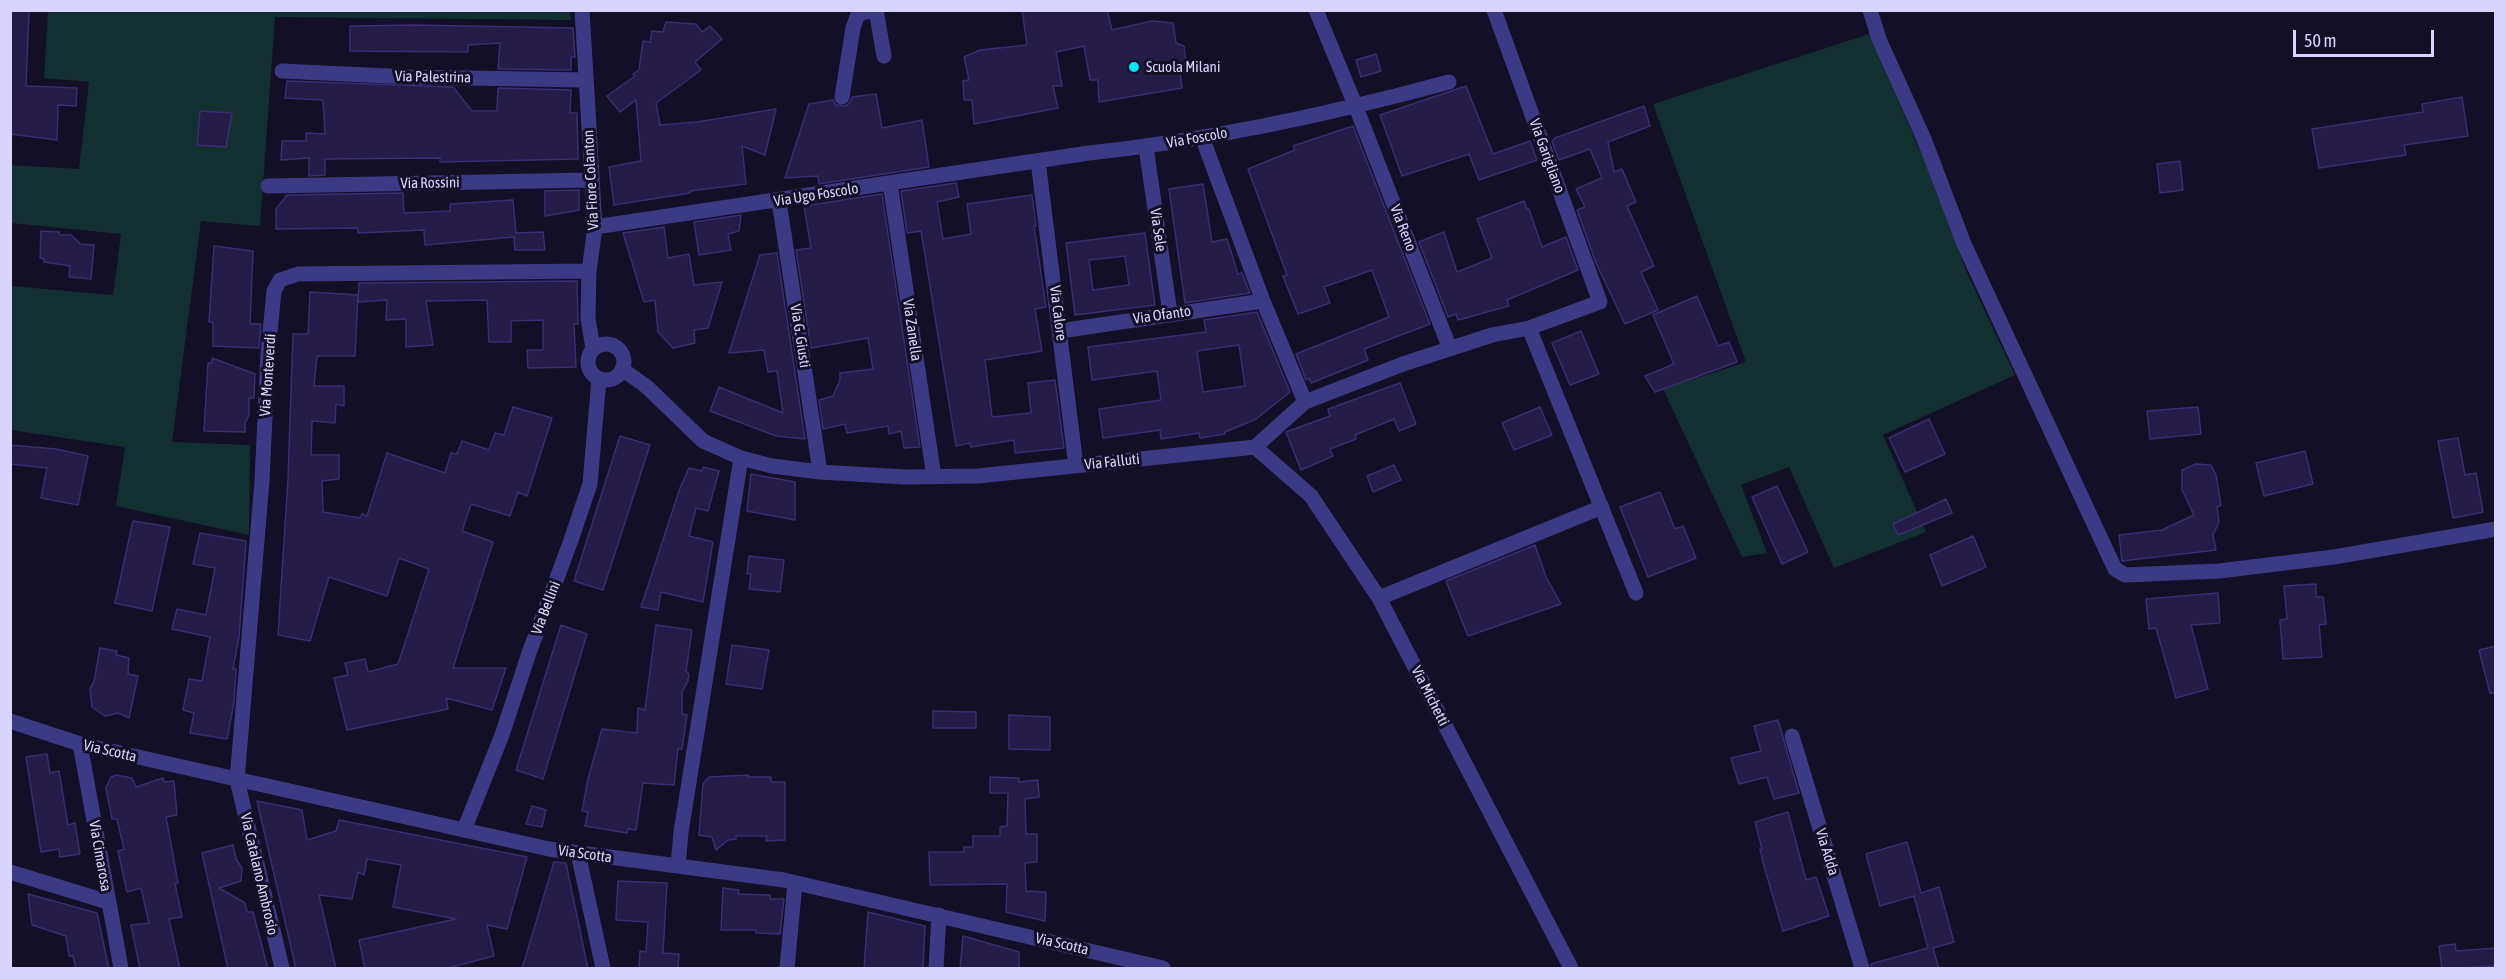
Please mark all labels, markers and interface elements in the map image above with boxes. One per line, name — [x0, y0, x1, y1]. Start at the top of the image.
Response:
scale bar — [2296, 18, 2437, 56]
text: 50 m — [2304, 30, 2336, 51]
place label: Scuola Milani — [1146, 58, 1220, 76]
marker: Scuola Milani — [1127, 60, 1141, 74]
street label: Via Palestrina — [395, 67, 471, 87]
street label: Via Garigliano — [1525, 116, 1569, 196]
street label: Via Foscolo — [1165, 124, 1229, 152]
street label: Via Fiore Colanton — [579, 130, 603, 230]
street label: Via Rossini — [400, 173, 460, 193]
street label: Via Ugo Foscolo — [772, 179, 860, 211]
street label: Via Reno — [1386, 202, 1420, 254]
street label: Via Sele — [1146, 207, 1170, 253]
street label: Via Calore — [1046, 284, 1070, 342]
street label: Via Zanella — [899, 298, 925, 362]
street label: Via Ofanto — [1132, 302, 1192, 328]
street label: Via G. Giusti — [786, 303, 814, 369]
street label: Via Monteverdi — [256, 333, 280, 417]
street label: Via Falluti — [1083, 450, 1141, 474]
street label: Via Bellini — [528, 579, 564, 637]
street label: Via Michetti — [1407, 663, 1453, 729]
street label: Via Scotta — [81, 736, 139, 766]
street label: Via Catalano Ambrosio — [236, 811, 282, 937]
street label: Via Cimarosa — [85, 819, 115, 893]
street label: Via Adda — [1811, 826, 1843, 878]
street label: Via Scotta — [557, 841, 613, 867]
street label: Via Scotta — [1033, 929, 1091, 959]

